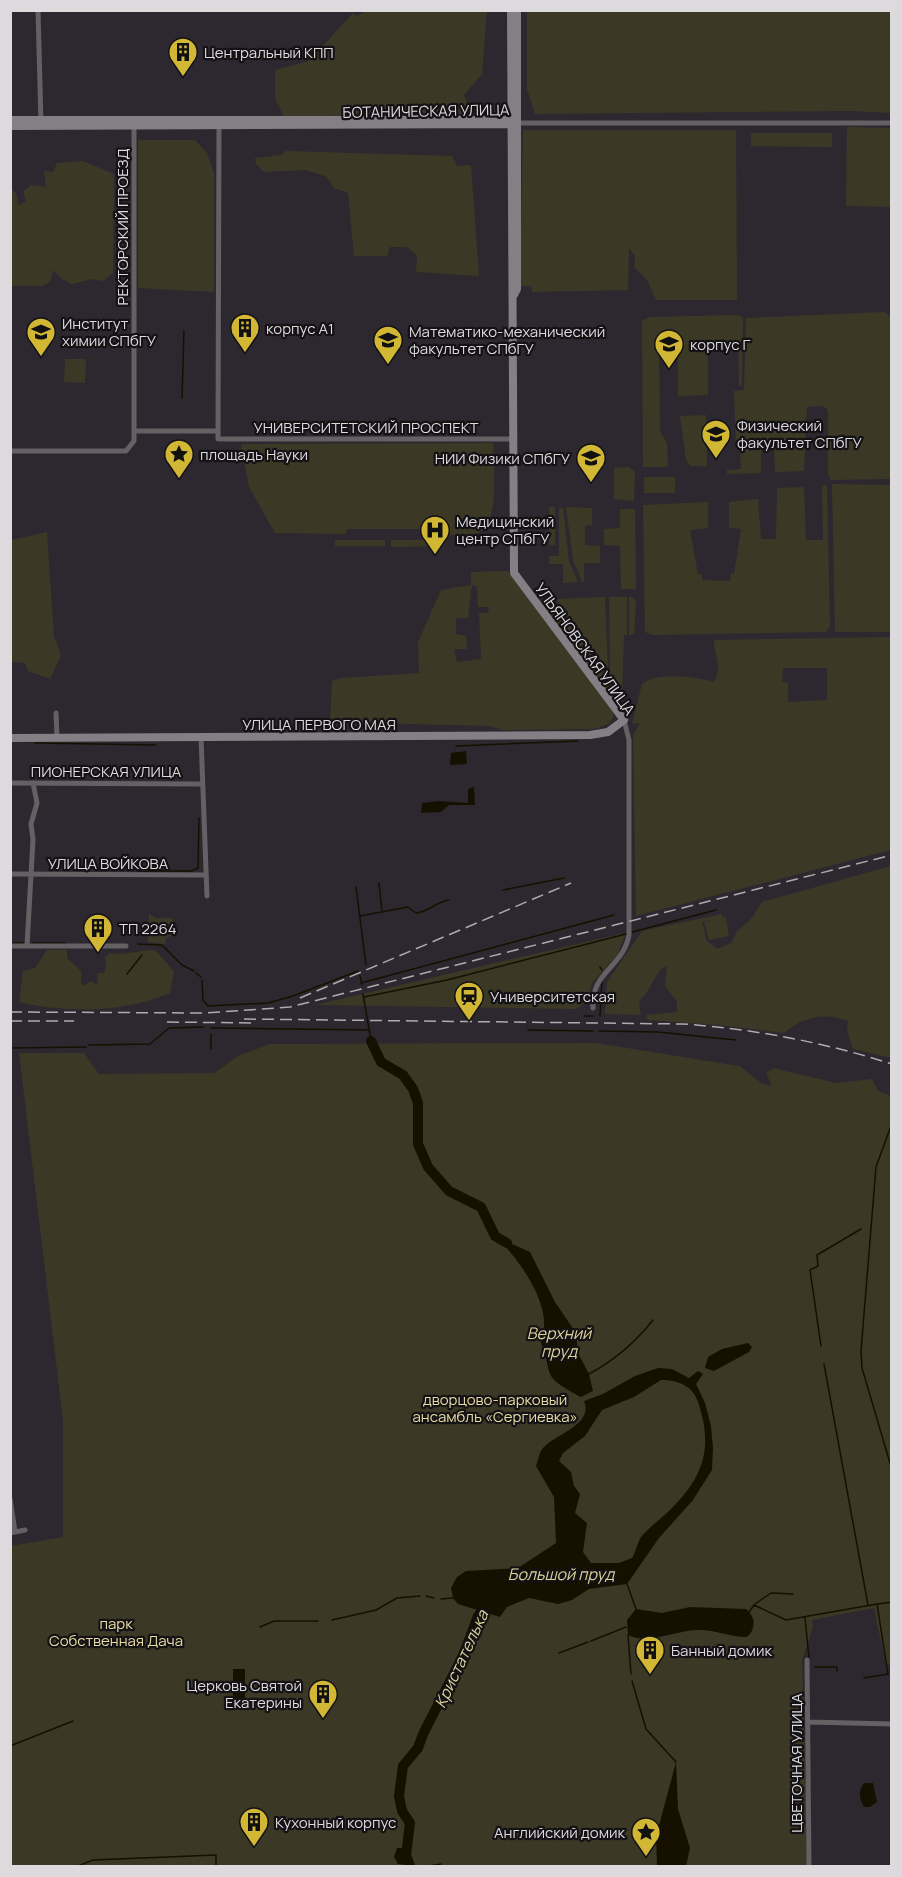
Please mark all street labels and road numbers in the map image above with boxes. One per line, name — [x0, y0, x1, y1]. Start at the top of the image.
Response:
street label: БОТАНИЧЕСКАЯ УЛИЦА — [342, 99, 510, 123]
street label: РЕКТОРСКИЙ ПРОЕЗД — [112, 149, 133, 305]
street label: УНИВЕРСИТЕТСКИЙ ПРОСПЕКТ — [253, 417, 479, 438]
street label: УЛЬЯНОВСКАЯ УЛИЦА — [530, 579, 640, 720]
street label: УЛИЦА ПЕРВОГО МАЯ — [242, 714, 396, 735]
street label: ПИОНЕРСКАЯ УЛИЦА — [31, 761, 182, 782]
street label: УЛИЦА ВОЙКОВА — [48, 853, 169, 874]
street label: ЦВЕТОЧНАЯ УЛИЦА — [786, 1693, 807, 1833]

